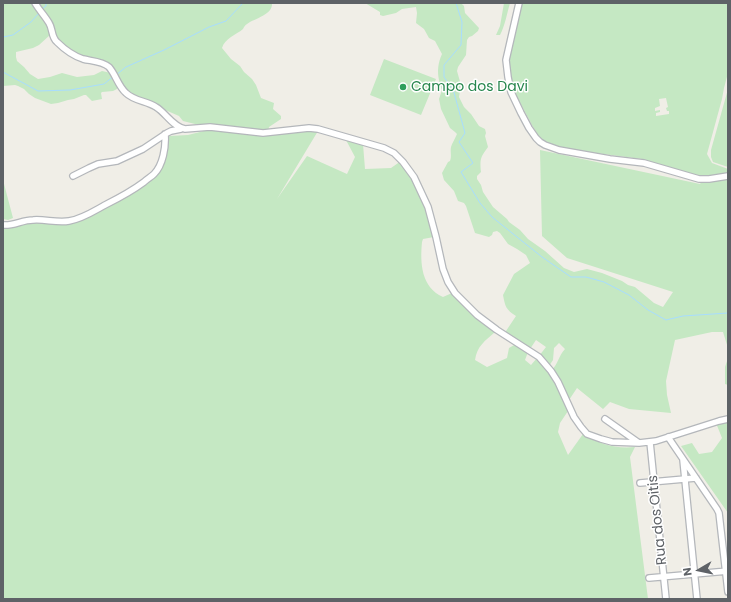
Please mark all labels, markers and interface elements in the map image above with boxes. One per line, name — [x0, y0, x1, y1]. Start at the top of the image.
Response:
place label: Campo dos Davi — [411, 79, 528, 95]
marker: Campo dos Davi — [398, 82, 408, 92]
street label: Rua dos Oitis — [645, 474, 671, 566]
north arrow — [679, 550, 719, 590]
text: N — [679, 567, 696, 577]

